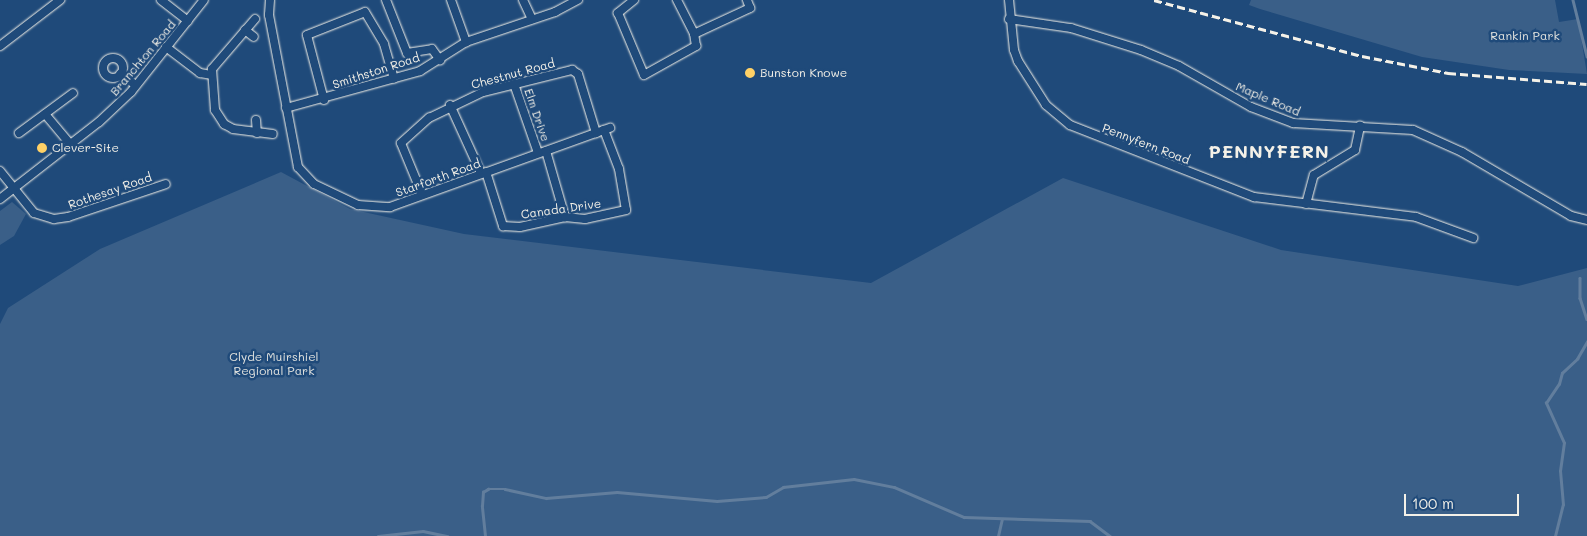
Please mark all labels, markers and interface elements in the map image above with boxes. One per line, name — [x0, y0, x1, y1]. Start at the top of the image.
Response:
street label: Branchton Road — [107, 17, 179, 99]
park label: Rankin Park — [1490, 29, 1560, 43]
street label: Smithston Road — [331, 50, 421, 92]
street label: Chestnut Road — [470, 56, 556, 92]
place label: Bunston Knowe — [760, 66, 847, 80]
marker: Bunston Knowe — [744, 67, 756, 79]
street label: Maple Road — [1234, 79, 1302, 119]
street label: Elm Drive — [521, 87, 553, 143]
street label: Pennyfern Road — [1100, 121, 1192, 167]
district label: PENNYFERN — [1207, 140, 1331, 162]
place label: Clever-Site — [52, 141, 119, 155]
marker: Clever-Site — [36, 142, 48, 154]
street label: Starforth Road — [394, 156, 482, 200]
street label: Rothesay Road — [66, 170, 154, 212]
street label: Canada Drive — [520, 196, 602, 222]
park label: Clyde Muirshiel Regional Park — [229, 350, 319, 378]
scale bar — [1407, 484, 1522, 516]
text: 100 m — [1412, 493, 1454, 513]

